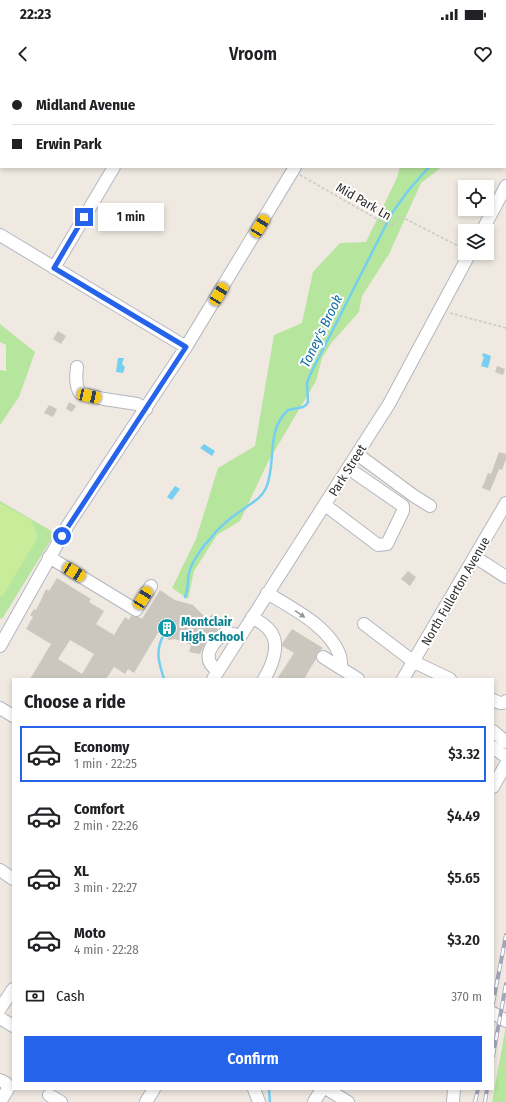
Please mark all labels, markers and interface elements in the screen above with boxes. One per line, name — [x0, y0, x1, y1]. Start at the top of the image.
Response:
text: 22:23 — [20, 5, 51, 23]
icon: back — [12, 43, 34, 65]
text: Vroom — [229, 43, 277, 65]
icon: heart — [472, 43, 494, 65]
text: Midland Avenue — [36, 96, 135, 114]
text: Erwin Park — [36, 135, 102, 153]
street label: Mid Park Ln — [334, 180, 394, 223]
map controls — [458, 180, 494, 260]
button: locate — [458, 180, 494, 216]
callout: 1 min — [98, 203, 164, 231]
route end — [75, 208, 93, 226]
text: 1 min — [117, 209, 145, 224]
car — [249, 213, 271, 239]
button: layers — [458, 224, 494, 260]
car — [208, 281, 230, 307]
water label: Toney's Brook — [297, 292, 346, 370]
car — [76, 388, 102, 404]
street label: Park Street — [326, 441, 370, 499]
route start — [53, 527, 71, 545]
street label: North Fullerton Avenue — [418, 534, 493, 648]
car — [61, 561, 87, 583]
car — [132, 585, 154, 611]
one-way arrow — [295, 610, 306, 618]
place label: Montclair High school — [181, 614, 244, 644]
building icon: Montclair High school — [156, 617, 178, 639]
text: Choose a ride — [24, 691, 126, 713]
icon: car — [26, 736, 62, 772]
text: Economy — [74, 738, 129, 756]
text: $3.32 — [448, 745, 480, 763]
text: 1 min · 22:25 — [74, 756, 137, 771]
icon: car — [26, 798, 62, 834]
text: Comfort — [74, 800, 125, 818]
text: $4.49 — [447, 807, 480, 825]
text: 2 min · 22:26 — [74, 818, 138, 833]
icon: car — [26, 860, 62, 896]
text: XL — [74, 862, 89, 880]
text: $5.65 — [447, 869, 480, 887]
text: 3 min · 22:27 — [74, 880, 137, 895]
icon: car — [26, 922, 62, 958]
text: Moto — [74, 924, 106, 942]
text: $3.20 — [447, 931, 480, 949]
text: 4 min · 22:28 — [74, 942, 139, 957]
icon: cash — [24, 985, 46, 1007]
text: Cash — [56, 987, 85, 1005]
text: 370 m — [451, 989, 482, 1004]
button: Confirm — [24, 1036, 482, 1082]

